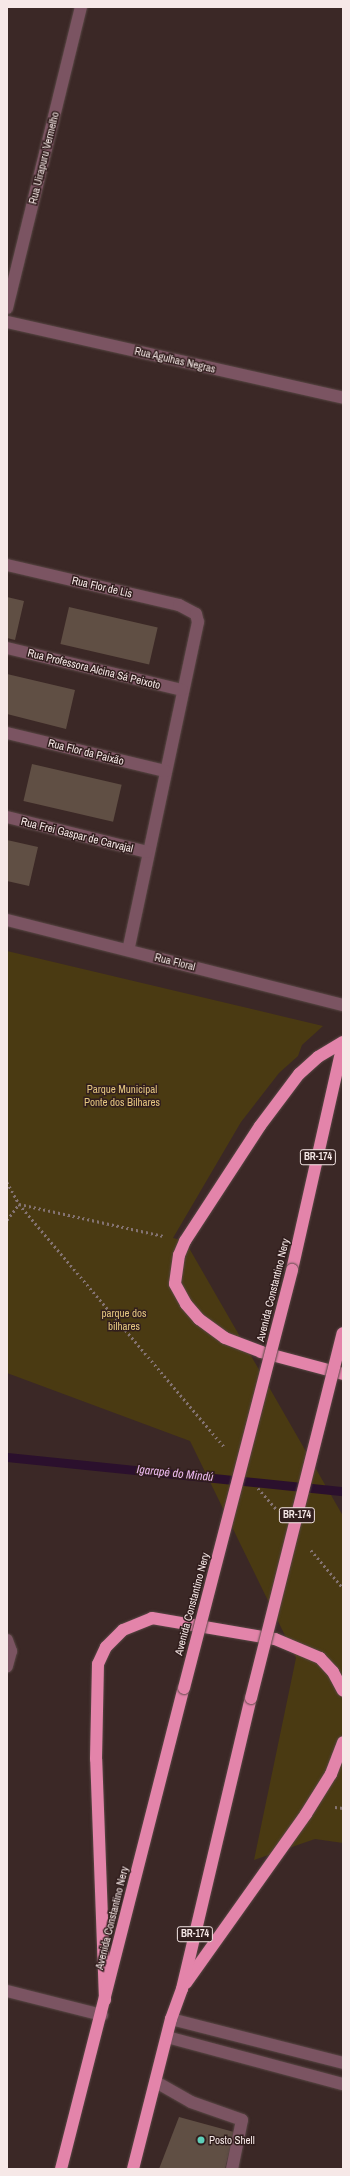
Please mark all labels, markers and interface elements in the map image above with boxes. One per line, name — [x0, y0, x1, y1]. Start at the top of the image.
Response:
street label: Rua Uirapuru Vermelho — [26, 110, 62, 206]
street label: Rua Agulhas Negras — [133, 344, 217, 376]
street label: Rua Flor de Lis — [70, 574, 134, 600]
street label: Rua Professora Alcina Sá Peixoto — [26, 646, 162, 692]
street label: Rua Flor da Paixão — [47, 736, 125, 768]
street label: Rua Frei Gaspar de Carvajal — [19, 815, 135, 855]
street label: Rua Floral — [153, 951, 197, 973]
park label: Parque Municipal Ponte dos Bilhares — [84, 1083, 160, 1109]
road number: BR-174 — [299, 1149, 337, 1165]
street label: Avenida Constantino Nery — [254, 1237, 292, 1343]
park label: parque dos bilhares — [101, 1307, 147, 1333]
water label: Igarapé do Mindú — [136, 1463, 214, 1485]
road number: BR-174 — [278, 1507, 316, 1523]
street label: Avenida Constantino Nery — [172, 1551, 212, 1657]
street label: Avenida Constantino Nery — [93, 1865, 131, 1971]
road number: BR-174 — [176, 1926, 214, 1942]
place label: Posto Shell — [209, 2133, 255, 2147]
marker: Posto Shell — [196, 2135, 206, 2145]

